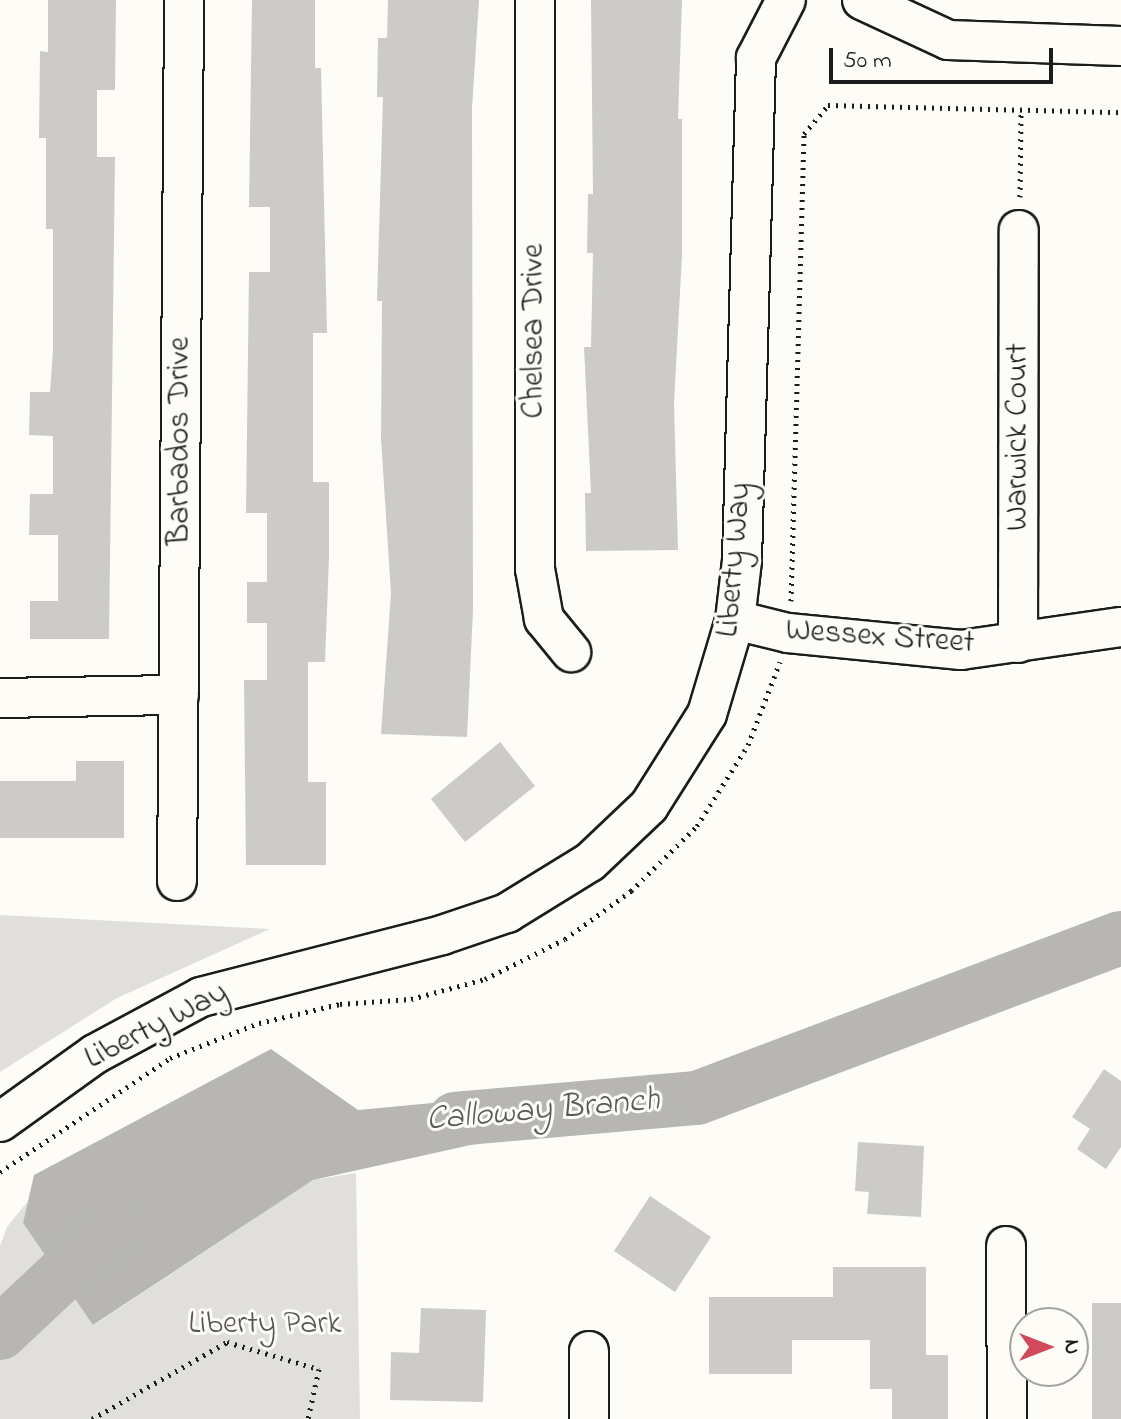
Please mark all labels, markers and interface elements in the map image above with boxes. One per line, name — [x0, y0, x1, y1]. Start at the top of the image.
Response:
scale bar — [833, 32, 1057, 82]
text: 50 m — [843, 44, 892, 79]
street label: Chelsea Drive — [516, 243, 554, 419]
street label: Barbados Drive — [162, 337, 200, 545]
street label: Warwick Court — [1000, 343, 1038, 531]
street label: Liberty Way — [710, 481, 762, 639]
street label: Wessex Street — [784, 612, 976, 664]
street label: Liberty Way — [79, 975, 235, 1079]
water label: Calloway Branch — [425, 1080, 661, 1142]
park label: Liberty Park — [188, 1306, 342, 1344]
north arrow — [1009, 1307, 1089, 1387]
text: N — [1055, 1340, 1087, 1354]

